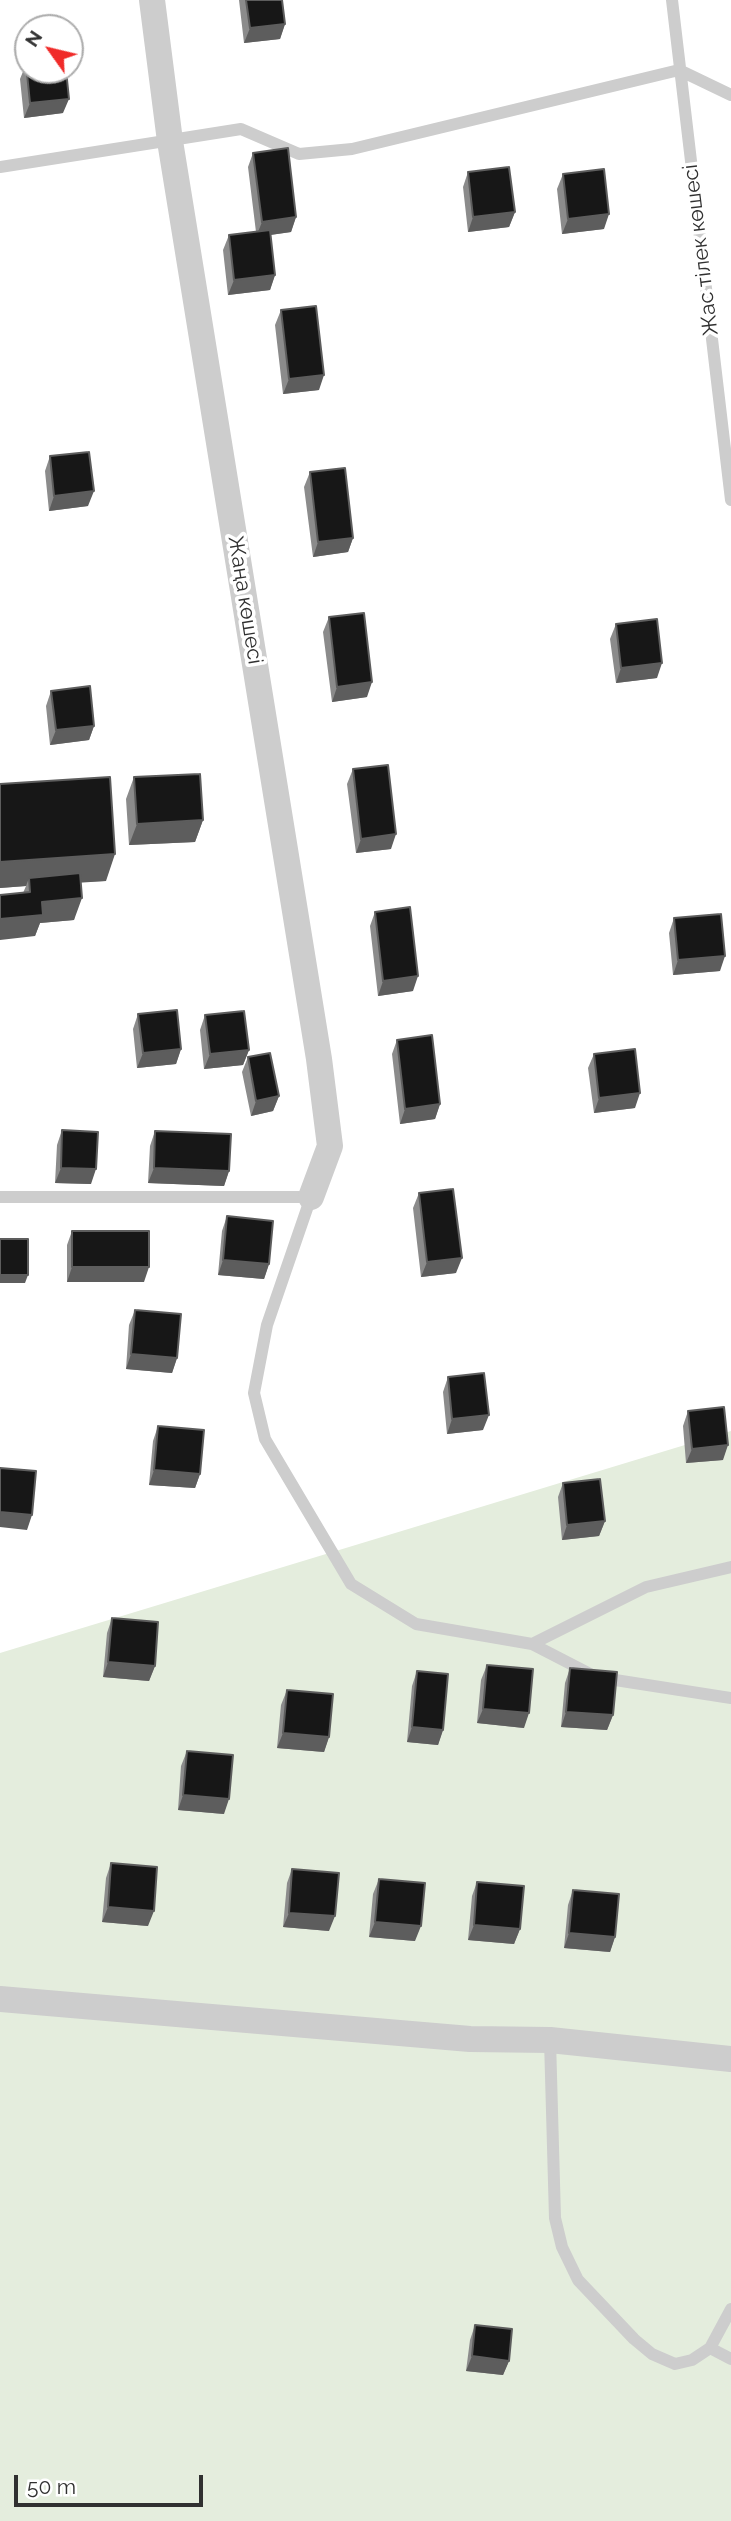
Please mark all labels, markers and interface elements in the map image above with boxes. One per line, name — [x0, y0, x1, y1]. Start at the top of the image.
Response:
north arrow — [14, 14, 84, 84]
text: N — [20, 26, 46, 51]
street label: Жас тілек көшесі — [678, 163, 724, 337]
street label: Жаңа көшесі — [222, 534, 268, 666]
scale bar — [18, 2462, 206, 2506]
text: 50 m — [27, 2474, 76, 2499]

